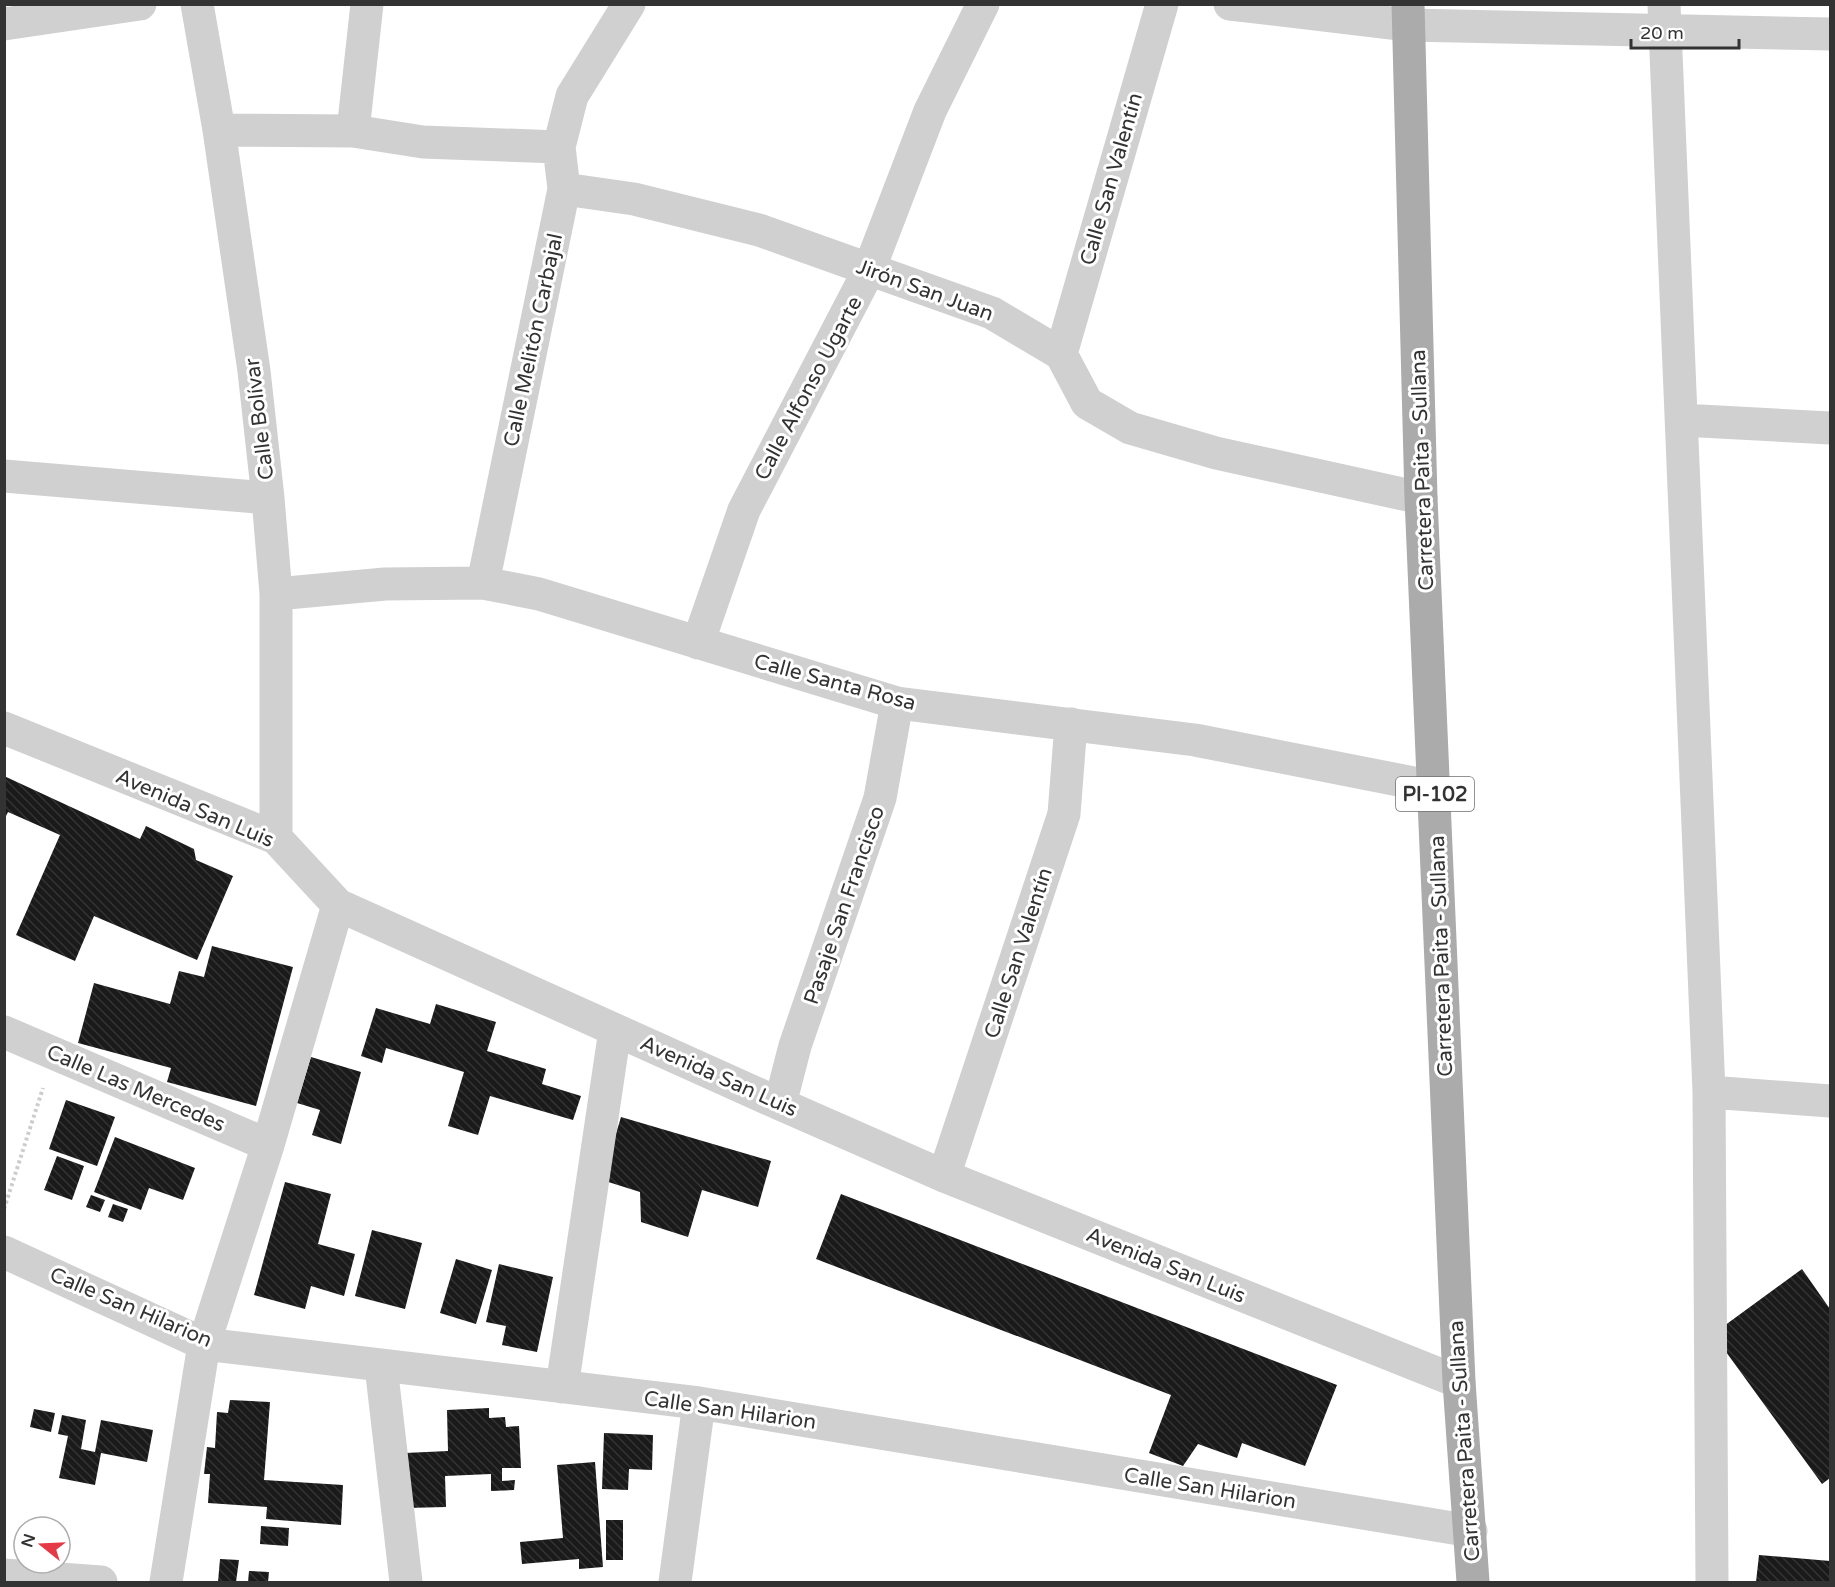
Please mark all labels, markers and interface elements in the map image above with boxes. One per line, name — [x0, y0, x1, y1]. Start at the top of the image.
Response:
scale bar — [1631, 12, 1739, 50]
text: 20 m — [1640, 22, 1684, 44]
street label: Calle San Valentín — [1075, 90, 1148, 268]
street label: Calle Melitón Carbajal — [499, 231, 568, 449]
street label: Jirón San Juan — [853, 254, 997, 327]
street label: Calle Alfonso Ugarte — [749, 292, 868, 484]
street label: Carretera Paita - Sullana — [1406, 349, 1439, 591]
street label: Calle Bolívar — [240, 357, 279, 481]
street label: Calle Santa Rosa — [751, 649, 918, 716]
street label: Avenida San Luis — [112, 764, 278, 853]
road number: PI-102 — [1396, 777, 1474, 811]
street label: Pasaje San Francisco — [799, 803, 890, 1008]
street label: Carretera Paita - Sullana — [1425, 835, 1458, 1077]
street label: Calle San Valentín — [979, 865, 1058, 1042]
street label: Avenida San Luis — [636, 1031, 801, 1122]
street label: Calle Las Mercedes — [43, 1040, 229, 1137]
street label: Avenida San Luis — [1083, 1222, 1249, 1309]
street label: Calle San Hilarion — [46, 1262, 216, 1353]
street label: Carretera Paita - Sullana — [1444, 1320, 1485, 1562]
street label: Calle San Hilarion — [642, 1386, 818, 1435]
street label: Calle San Hilarion — [1122, 1463, 1298, 1514]
north arrow — [12, 1515, 72, 1575]
text: N — [17, 1531, 40, 1550]

